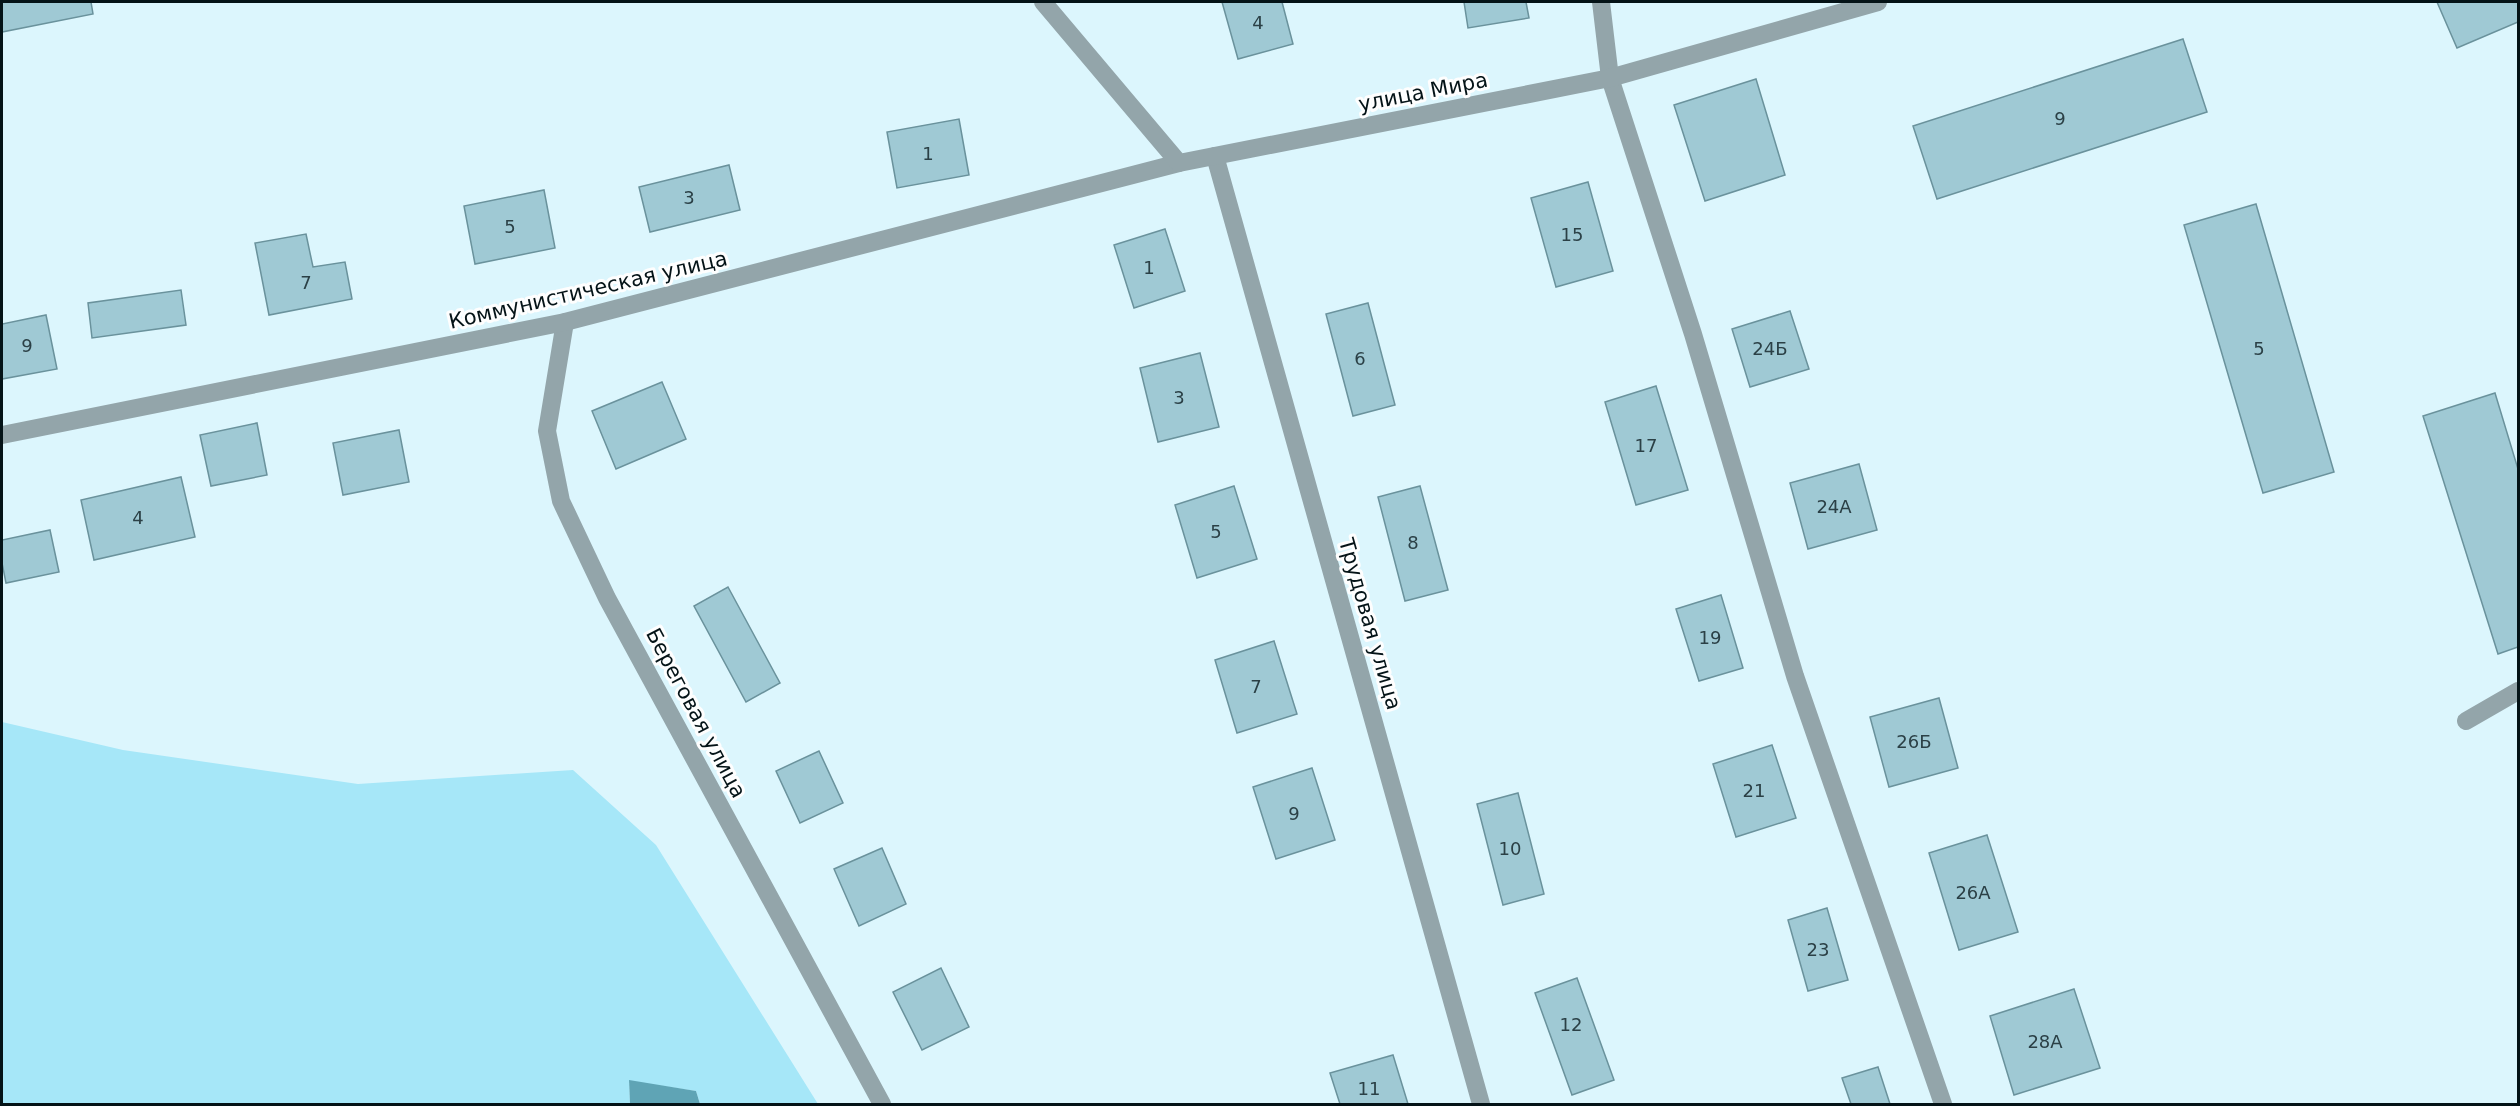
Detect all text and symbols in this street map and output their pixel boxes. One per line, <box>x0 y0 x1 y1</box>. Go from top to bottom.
house number: 4 <box>1252 12 1264 33</box>
street label: улица Мира <box>1356 68 1490 116</box>
house number: 9 <box>2054 108 2066 129</box>
house number: 1 <box>922 143 934 164</box>
house number: 3 <box>683 187 695 208</box>
house number: 5 <box>504 216 516 237</box>
house number: 15 <box>1561 224 1583 245</box>
street label: Коммунистическая улица <box>446 246 730 334</box>
house number: 1 <box>1143 257 1155 278</box>
house number: 7 <box>300 272 312 293</box>
house number: 9 <box>21 335 33 356</box>
house number: 24Б <box>1752 338 1788 359</box>
house number: 5 <box>2253 338 2265 359</box>
house number: 6 <box>1354 348 1366 369</box>
house number: 3 <box>1173 387 1185 408</box>
house number: 17 <box>1635 435 1657 456</box>
house number: 24А <box>1816 496 1852 517</box>
house number: 4 <box>132 507 144 528</box>
house number: 5 <box>1210 521 1222 542</box>
house number: 8 <box>1407 532 1419 553</box>
street label: Трудовая улица <box>1334 535 1406 712</box>
street label: Береговая улица <box>641 624 751 802</box>
house number: 19 <box>1699 627 1721 648</box>
house number: 7 <box>1250 676 1262 697</box>
house number: 26Б <box>1896 731 1932 752</box>
house number: 21 <box>1743 780 1765 801</box>
house number: 9 <box>1288 803 1300 824</box>
house number: 10 <box>1499 838 1521 859</box>
house number: 26А <box>1955 882 1991 903</box>
house number: 23 <box>1807 939 1829 960</box>
house number: 12 <box>1560 1014 1582 1035</box>
house number: 28А <box>2027 1031 2063 1052</box>
house number: 11 <box>1358 1078 1380 1099</box>

